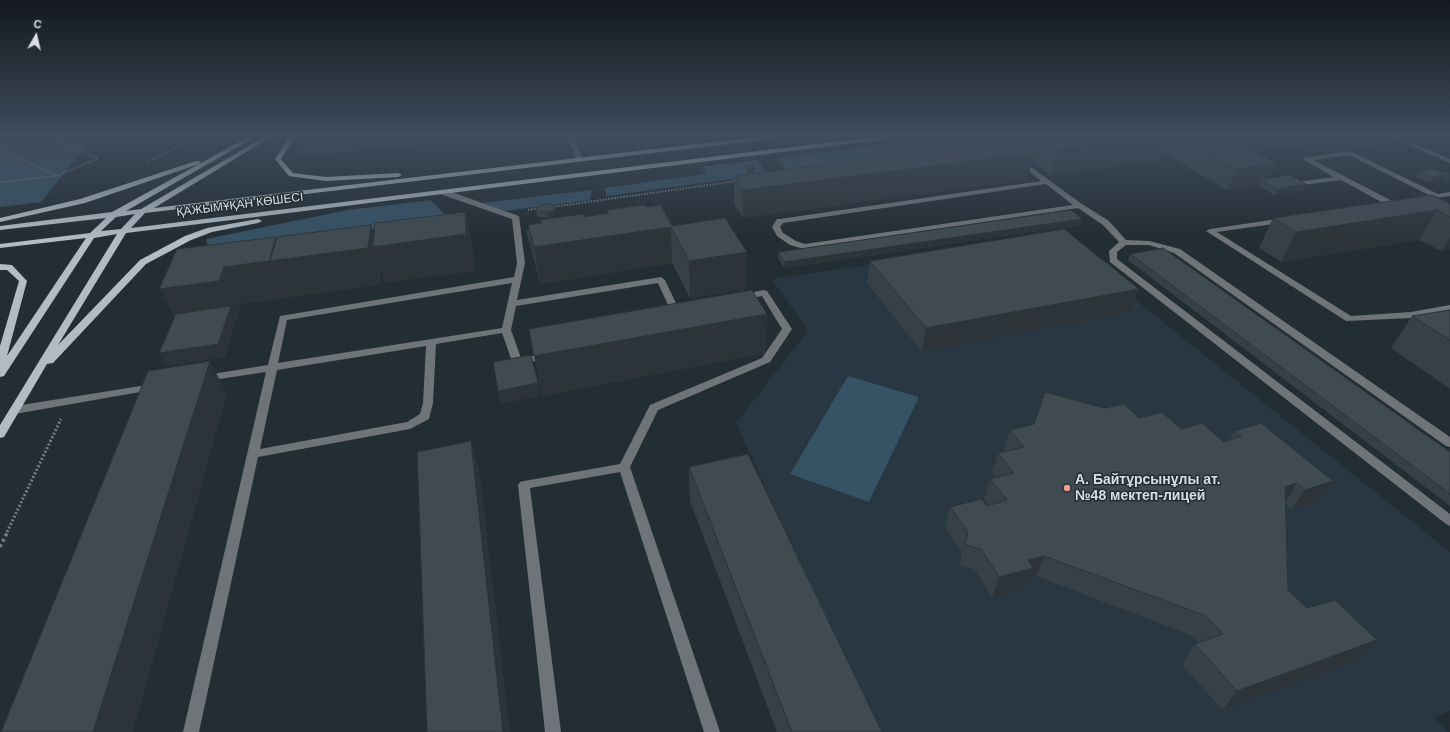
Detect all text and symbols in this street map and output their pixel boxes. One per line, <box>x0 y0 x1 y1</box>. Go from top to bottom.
north arrow <box>16 16 56 56</box>
text: С <box>33 18 42 31</box>
street label: ҚАЖЫМҰҚАН КӨШЕСІ <box>176 190 304 220</box>
place label: А. Байтұрсынұлы ат. №48 мектеп-лицей <box>1075 472 1221 504</box>
marker: А. Байтұрсынұлы ат. №48 мектеп-лицей <box>1062 483 1072 493</box>

